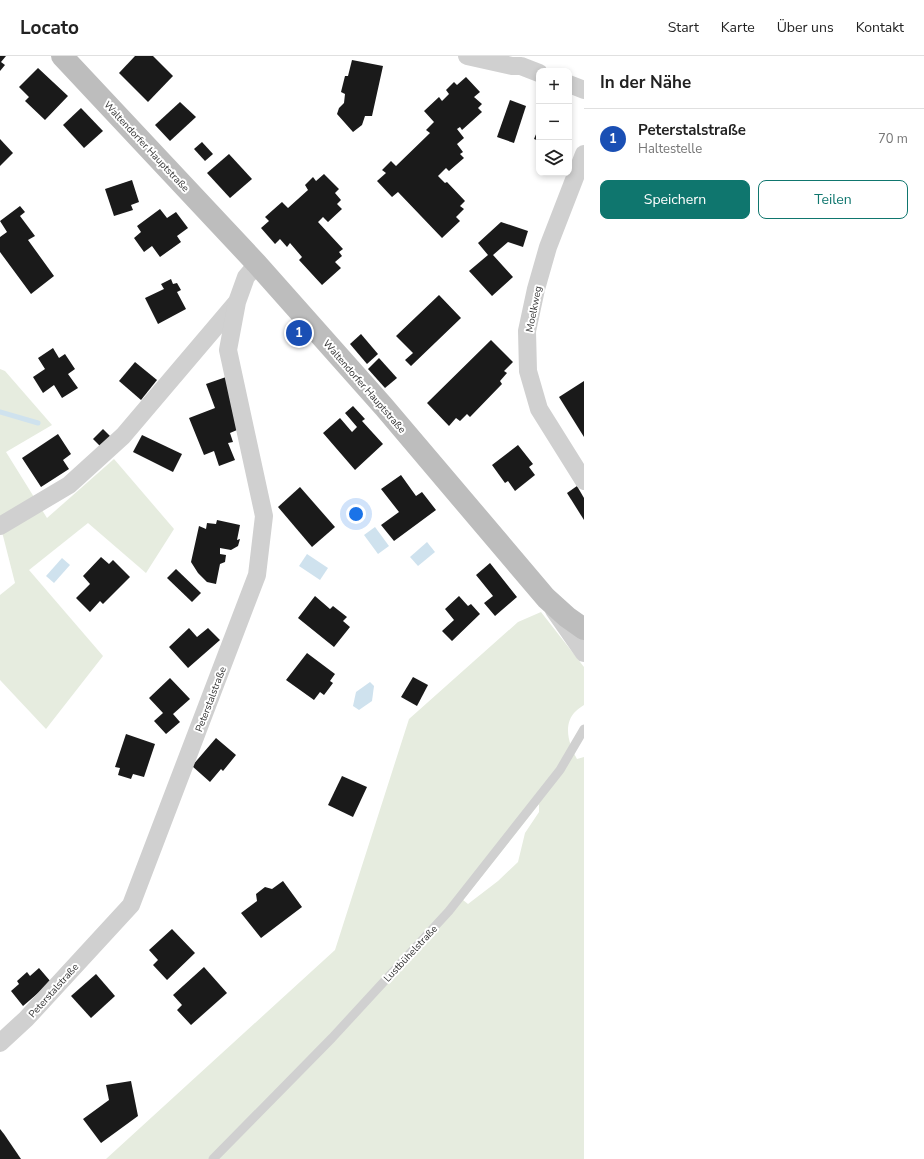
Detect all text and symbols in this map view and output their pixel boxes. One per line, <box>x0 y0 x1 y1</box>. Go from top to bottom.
text: Locato <box>20 15 79 41</box>
text: Start <box>668 18 699 37</box>
text: Karte <box>721 18 755 37</box>
text: Über uns <box>777 18 834 37</box>
text: Kontakt <box>856 18 904 37</box>
map controls <box>536 68 572 176</box>
button: + <box>536 68 572 104</box>
text: In der Nähe <box>600 71 691 94</box>
street label: Waltendorfer Hauptstraße <box>100 98 192 195</box>
button: − <box>536 104 572 140</box>
text: Peterstalstraße <box>638 120 746 140</box>
text: 1 <box>609 130 617 148</box>
text: 70 m <box>878 130 908 148</box>
button: layers <box>536 140 572 176</box>
text: Haltestelle <box>638 140 702 158</box>
button: Speichern <box>600 180 750 219</box>
button: Teilen <box>758 180 908 219</box>
street label: Moelkweg <box>523 285 545 333</box>
pin: 1 <box>286 318 312 348</box>
street label: Waltendorfer Hauptstraße <box>320 337 409 436</box>
your location <box>346 504 366 524</box>
street label: Peterstalstraße <box>192 665 230 734</box>
street label: Lustbühelstraße <box>381 922 441 985</box>
street label: Peterstalstraße <box>26 960 82 1021</box>

